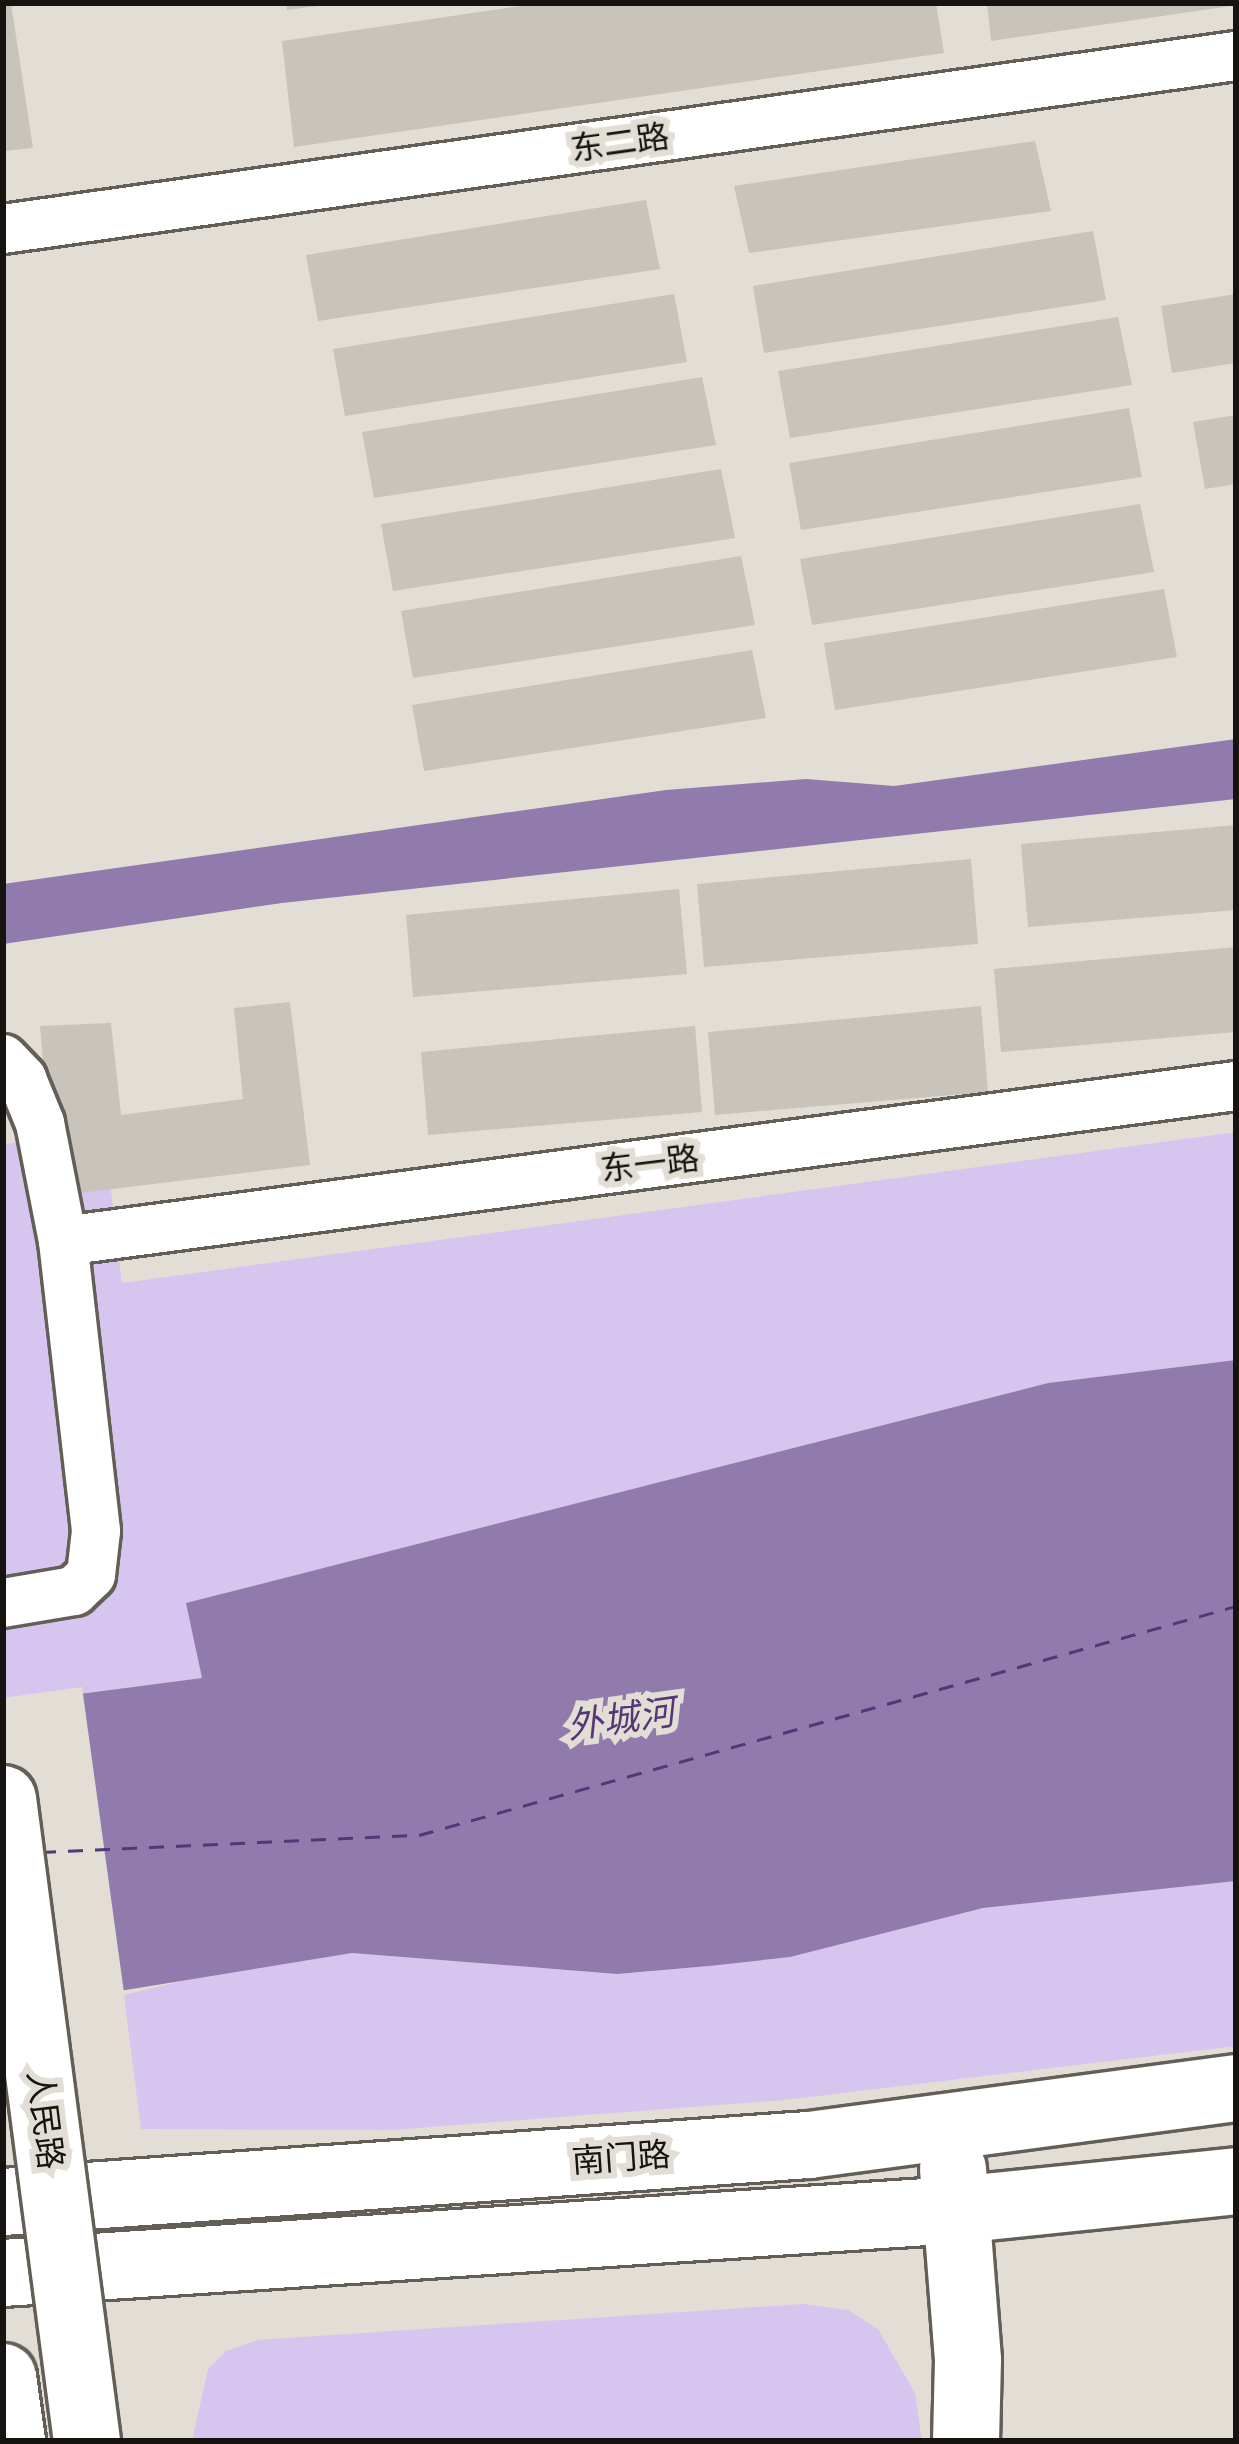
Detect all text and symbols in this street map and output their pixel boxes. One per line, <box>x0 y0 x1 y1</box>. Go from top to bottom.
street label: 东二路 <box>568 117 672 169</box>
street label: 东一路 <box>598 1138 702 1190</box>
water label: 外城河 <box>565 1691 677 1749</box>
street label: 人民路 <box>19 2068 71 2172</box>
street label: 南门路 <box>570 2135 672 2181</box>

